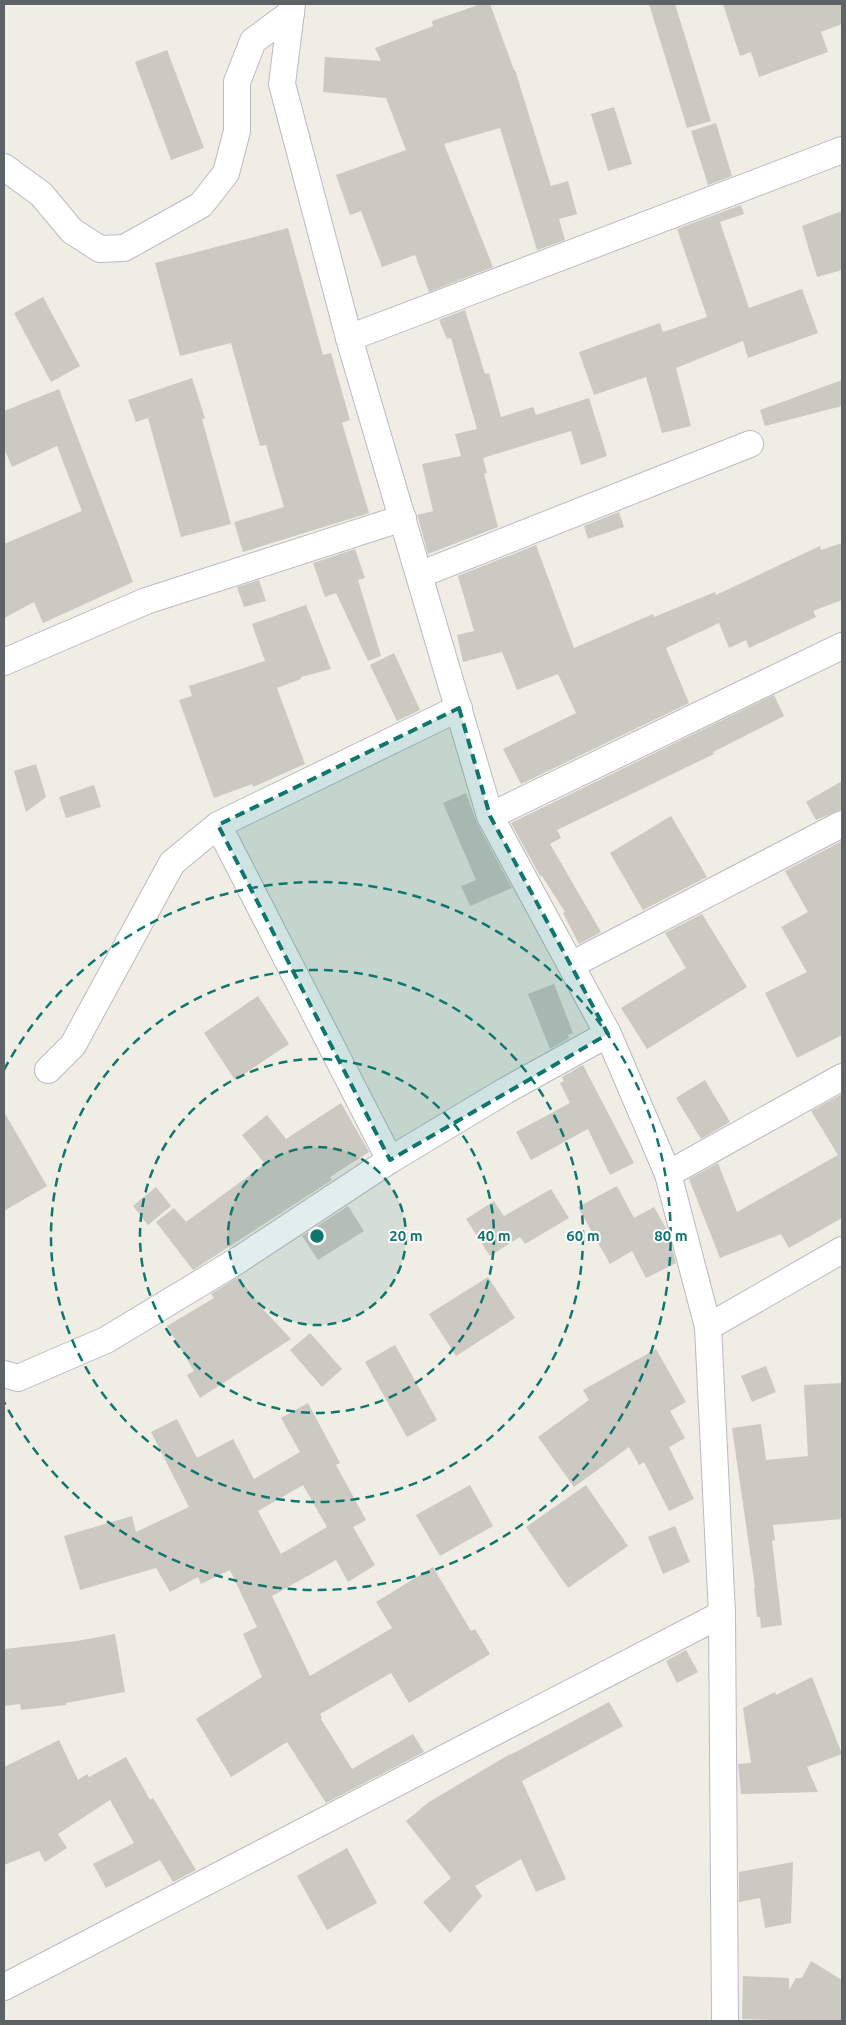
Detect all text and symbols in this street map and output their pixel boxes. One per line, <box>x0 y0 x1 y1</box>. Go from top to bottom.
centre of rings <box>308 1227 326 1245</box>
text: 20 m <box>389 1227 423 1244</box>
text: 40 m <box>477 1227 511 1244</box>
text: 60 m <box>566 1227 600 1244</box>
text: 80 m <box>654 1227 688 1244</box>

